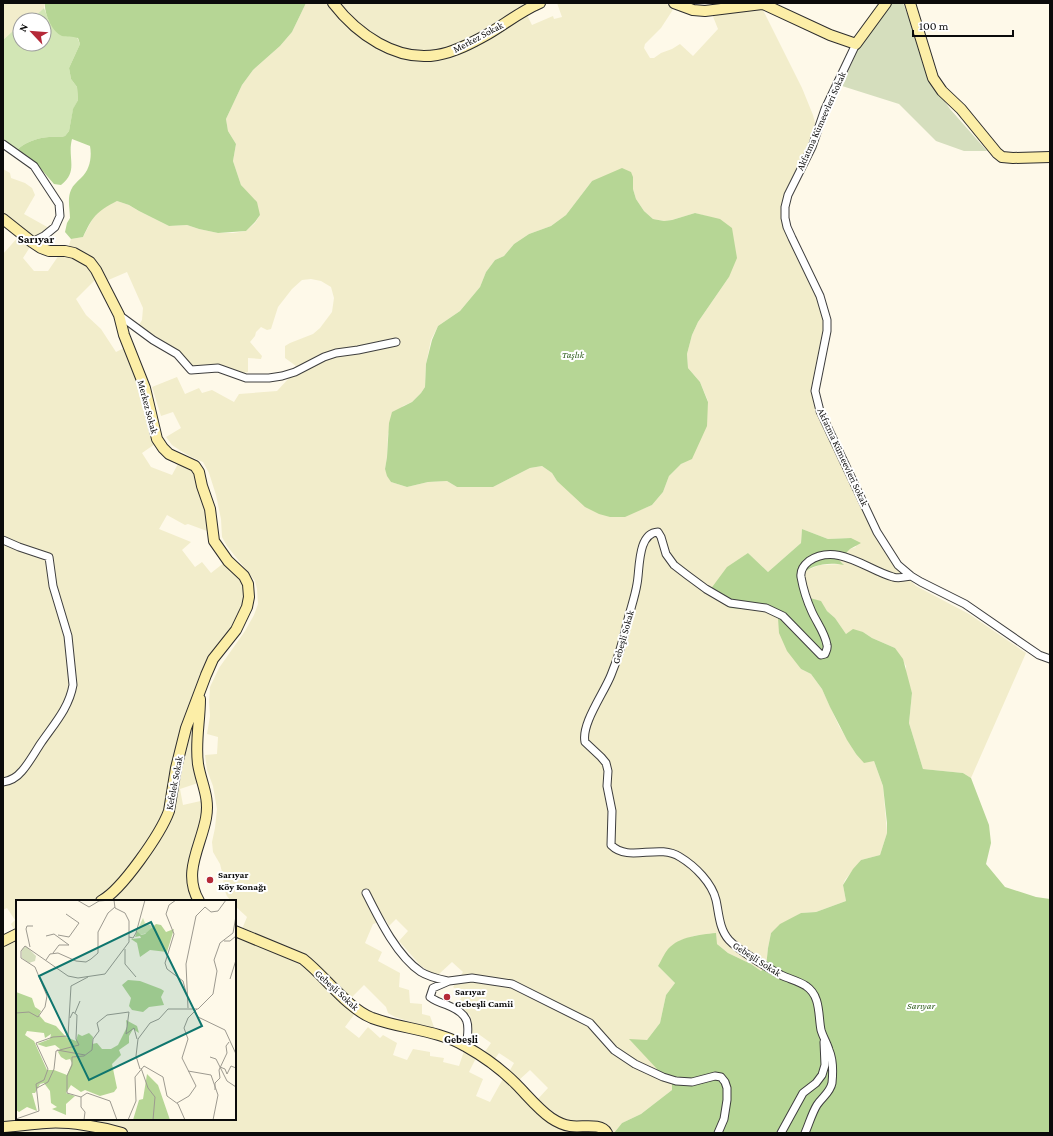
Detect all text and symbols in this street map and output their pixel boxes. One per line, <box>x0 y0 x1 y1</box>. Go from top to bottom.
north arrow <box>12 12 52 52</box>
scale bar <box>913 12 1013 38</box>
street label: Merkez Sokak <box>451 19 505 55</box>
text: 100 m <box>919 19 949 33</box>
text: N <box>16 21 30 34</box>
street label: Akfatma Kümeevleri Sokak <box>794 70 848 172</box>
district label: Sarıyar <box>18 232 54 246</box>
park label: Taşlık <box>562 349 585 360</box>
street label: Merkez Sokak <box>136 379 161 435</box>
street label: Akfatma Kümeevleri Sokak <box>815 406 871 508</box>
street label: Gebeşli Sokak <box>610 609 636 665</box>
street label: Kefelek Sokak <box>163 755 185 811</box>
place label: Sarıyar Köy Konağı <box>218 869 266 892</box>
marker: Sarıyar Köy Konağı <box>205 875 215 885</box>
inset map <box>16 900 236 1120</box>
street label: Gebeşli Sokak <box>731 939 783 979</box>
street label: Gebeşli Sokak <box>313 968 361 1013</box>
place label: Sarıyar Gebeşli Camii <box>455 986 513 1009</box>
marker: Sarıyar Gebeşli Camii <box>442 992 452 1002</box>
park label: Sarıyar <box>907 1000 935 1011</box>
district label: Gebeşli <box>444 1033 479 1045</box>

